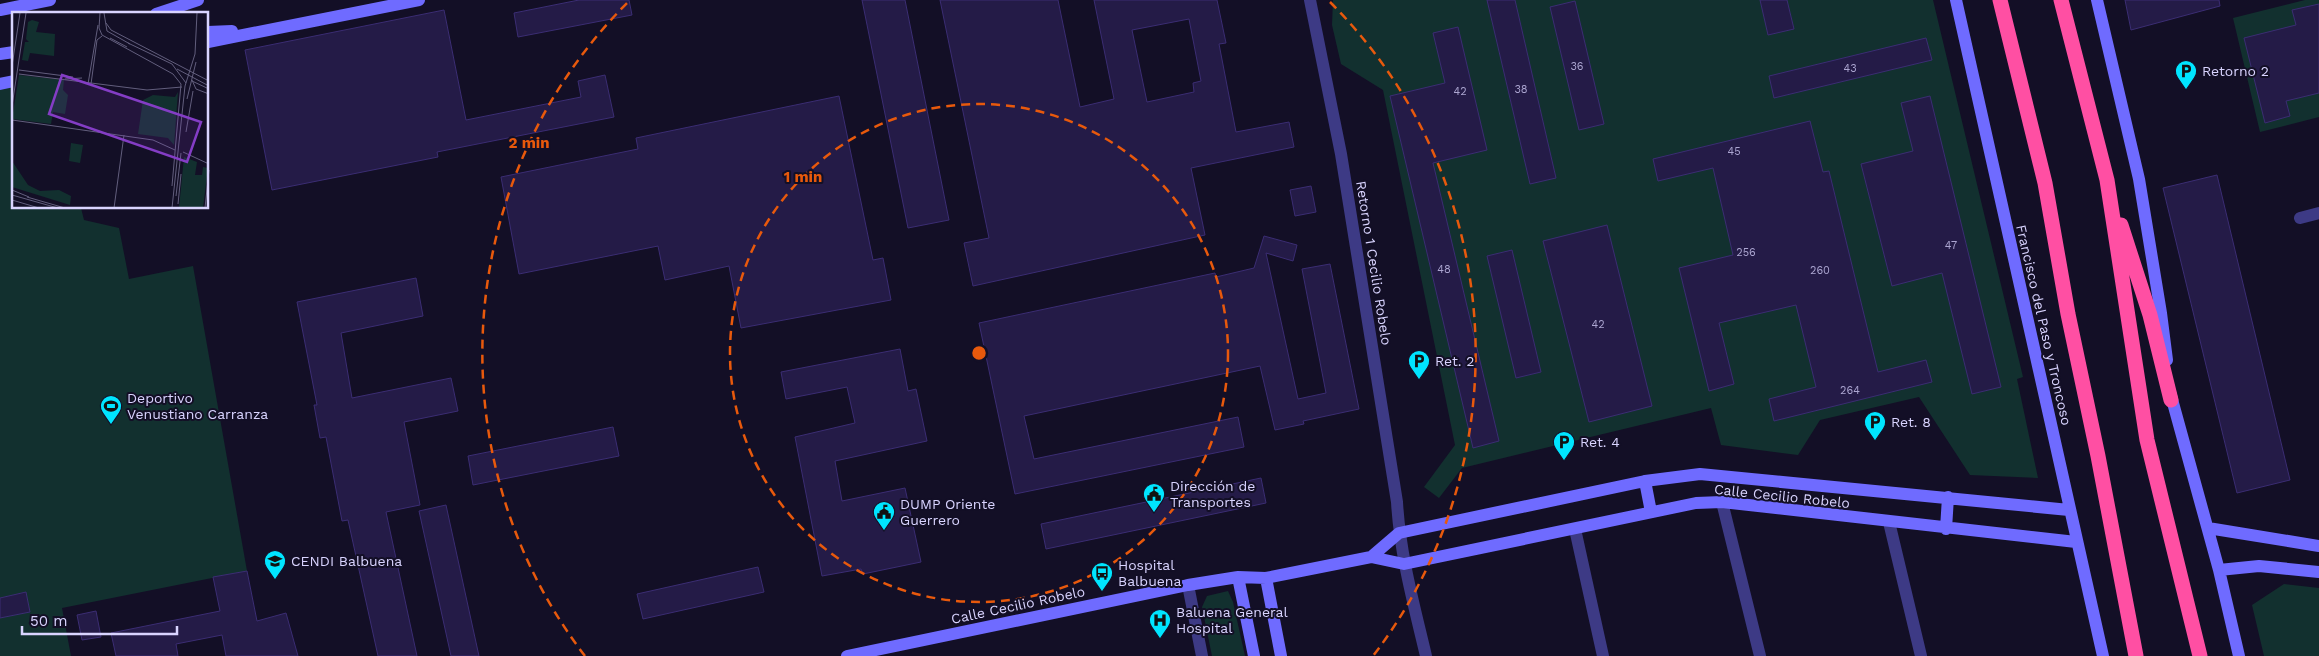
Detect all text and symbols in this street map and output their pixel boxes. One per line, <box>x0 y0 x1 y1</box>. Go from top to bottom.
inset map <box>12 12 209 209</box>
parking icon: Retorno 2 <box>2174 59 2198 90</box>
house number: 36 <box>1570 60 1584 73</box>
house number: 43 <box>1843 62 1857 75</box>
place label: Retorno 2 <box>2202 63 2269 79</box>
house number: 38 <box>1514 83 1528 96</box>
house number: 42 <box>1453 85 1467 98</box>
text: 2 min <box>508 134 550 152</box>
house number: 45 <box>1727 145 1741 158</box>
text: 1 min <box>784 168 822 186</box>
street label: Retorno 1 Cecilio Robelo <box>1353 180 1395 346</box>
street label: Francisco del Paso y Troncoso <box>2013 223 2075 427</box>
house number: 47 <box>1945 239 1957 252</box>
house number: 256 <box>1736 246 1756 259</box>
house number: 48 <box>1437 263 1451 276</box>
house number: 260 <box>1810 264 1830 277</box>
house number: 42 <box>1591 318 1605 331</box>
centre of rings <box>970 344 988 362</box>
parking icon: Ret. 2 <box>1407 349 1431 380</box>
place label: Ret. 2 <box>1435 353 1474 369</box>
house number: 264 <box>1840 384 1860 397</box>
place label: Deportivo Venustiano Carranza <box>127 390 268 422</box>
sports icon: Deportivo Venustiano Carranza <box>99 394 123 425</box>
parking icon: Ret. 8 <box>1863 410 1887 441</box>
place label: Ret. 8 <box>1891 414 1931 430</box>
parking icon: Ret. 4 <box>1552 430 1576 461</box>
place label: Ret. 4 <box>1580 434 1620 450</box>
place label: Dirección de Transportes <box>1170 478 1255 510</box>
street label: Calle Cecilio Robelo <box>1713 481 1851 511</box>
public building icon: Dirección de Transportes <box>1142 482 1166 513</box>
place label: DUMP Oriente Guerrero <box>900 496 995 528</box>
public building icon: DUMP Oriente Guerrero <box>872 500 896 531</box>
school or university icon: CENDI Balbuena <box>263 549 287 580</box>
place label: CENDI Balbuena <box>291 553 402 569</box>
place label: Hospital Balbuena <box>1118 557 1182 589</box>
bus stop icon: Hospital Balbuena <box>1090 561 1114 592</box>
street label: Calle Cecilio Robelo <box>950 583 1086 627</box>
scale bar <box>22 604 178 636</box>
place label: Baluena General Hospital <box>1176 604 1289 636</box>
hospital icon: Baluena General Hospital <box>1148 608 1172 639</box>
text: 50 m <box>30 612 67 630</box>

